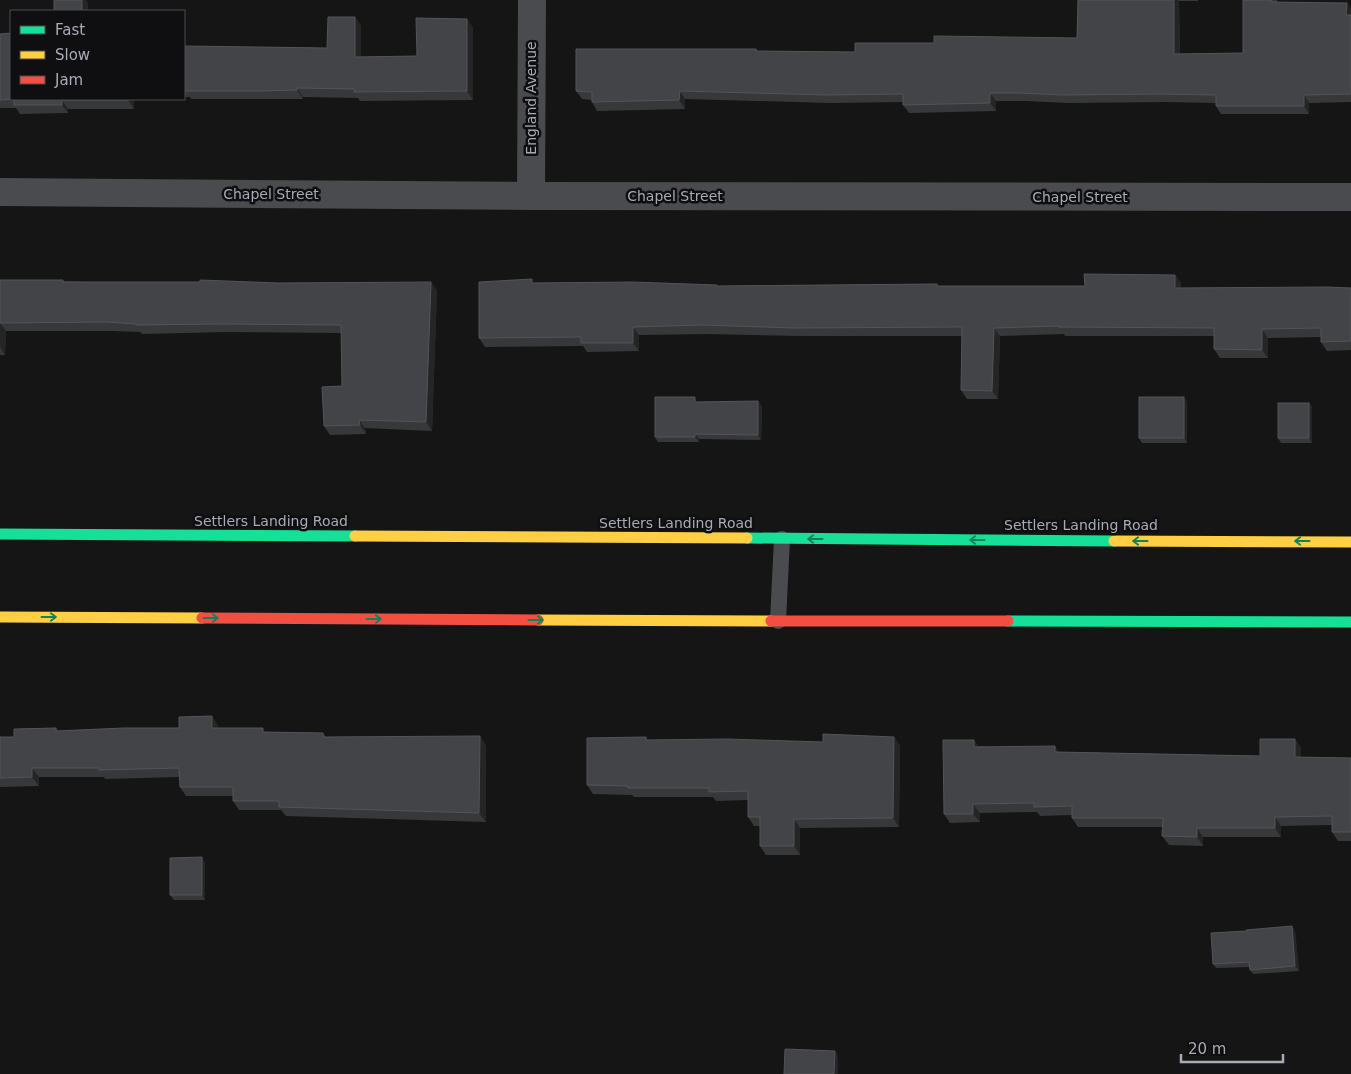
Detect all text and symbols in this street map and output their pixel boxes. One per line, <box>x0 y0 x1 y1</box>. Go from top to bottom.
legend <box>10 10 185 100</box>
text: Fast <box>55 21 85 39</box>
street label: England Avenue <box>523 41 539 155</box>
text: Slow <box>55 46 90 64</box>
text: Jam <box>54 71 83 89</box>
street label: Chapel Street <box>223 186 319 202</box>
street label: Chapel Street <box>627 188 723 204</box>
street label: Chapel Street <box>1032 189 1128 205</box>
street label: Settlers Landing Road <box>194 513 348 529</box>
street label: Settlers Landing Road <box>599 515 753 531</box>
street label: Settlers Landing Road <box>1004 517 1158 533</box>
one-way arrow <box>807 534 824 544</box>
one-way arrow <box>970 535 986 545</box>
one-way arrow <box>1132 536 1148 546</box>
one-way arrow <box>1295 536 1311 546</box>
one-way arrow <box>40 612 56 622</box>
one-way arrow <box>202 613 219 623</box>
one-way arrow <box>365 614 381 624</box>
one-way arrow <box>528 615 544 625</box>
scale bar <box>1181 1032 1284 1064</box>
text: 20 m <box>1188 1040 1226 1058</box>

